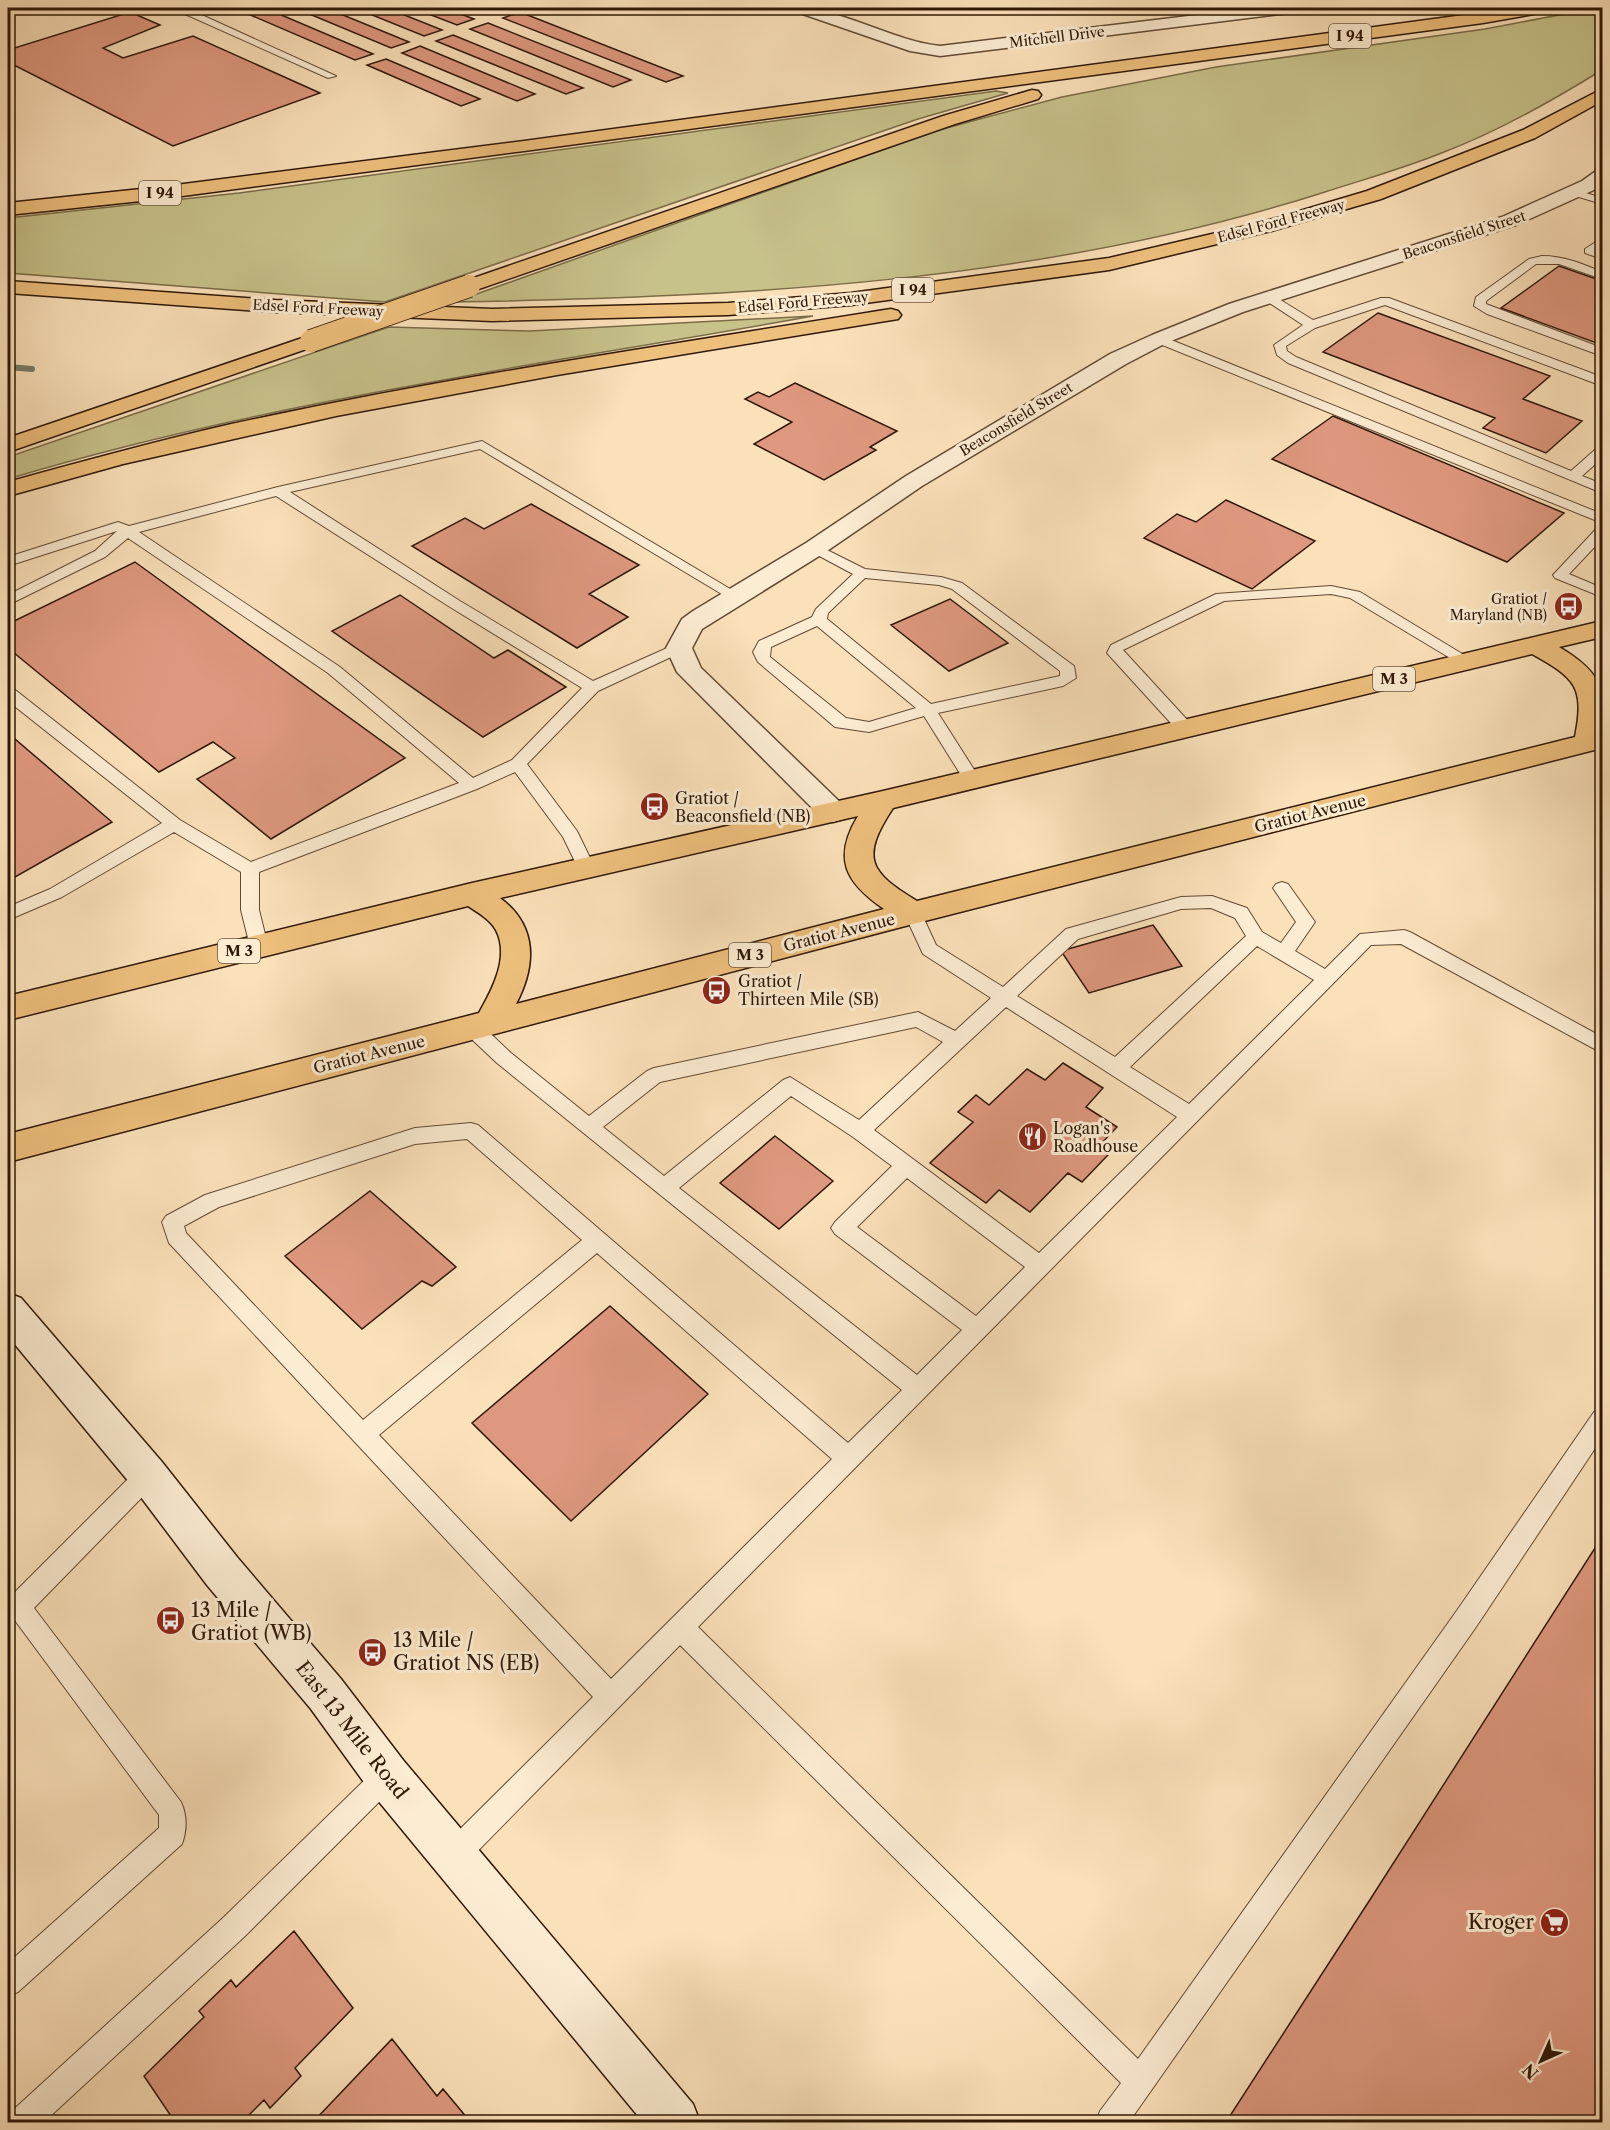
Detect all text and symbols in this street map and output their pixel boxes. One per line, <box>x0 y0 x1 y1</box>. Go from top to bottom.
street label: Mitchell Drive <box>1008 22 1106 52</box>
road number: I 94 <box>1329 24 1371 48</box>
road number: I 94 <box>139 181 181 205</box>
street label: Edsel Ford Freeway <box>1215 195 1347 247</box>
street label: Beaconsfield Street <box>1400 207 1528 263</box>
road number: I 94 <box>892 278 934 302</box>
street label: Edsel Ford Freeway <box>737 287 869 317</box>
street label: Edsel Ford Freeway <box>252 296 384 320</box>
street label: Beaconsfield Street <box>956 378 1076 460</box>
place label: Gratiot / Maryland (NB) <box>1450 590 1547 624</box>
bus stop icon: Gratiot / Maryland (NB) <box>1552 591 1584 623</box>
road number: M 3 <box>1373 667 1415 691</box>
place label: Gratiot / Beaconsfield (NB) <box>675 788 811 826</box>
street label: Gratiot Avenue <box>1252 789 1368 837</box>
bus stop icon: Gratiot / Beaconsfield (NB) <box>638 791 670 823</box>
street label: Gratiot Avenue <box>781 908 897 956</box>
road number: M 3 <box>218 939 260 963</box>
road number: M 3 <box>729 943 771 967</box>
place label: Gratiot / Thirteen Mile (SB) <box>738 971 879 1009</box>
bus stop icon: Gratiot / Thirteen Mile (SB) <box>701 974 733 1006</box>
street label: Gratiot Avenue <box>311 1030 427 1078</box>
place label: Logan's Roadhouse <box>1053 1118 1138 1156</box>
restaurant icon: Logan's Roadhouse <box>1016 1121 1048 1153</box>
place label: 13 Mile / Gratiot (WB) <box>191 1598 312 1645</box>
bus stop icon: 13 Mile / Gratiot (WB) <box>154 1605 186 1637</box>
place label: 13 Mile / Gratiot NS (EB) <box>393 1628 539 1675</box>
bus stop icon: 13 Mile / Gratiot NS (EB) <box>356 1636 388 1668</box>
street label: East 13 Mile Road <box>291 1656 413 1804</box>
supermarket icon: Kroger <box>1539 1906 1571 1938</box>
place label: Kroger <box>1468 1910 1535 1934</box>
north arrow <box>1511 2031 1571 2091</box>
text: N <box>1518 2060 1542 2084</box>

